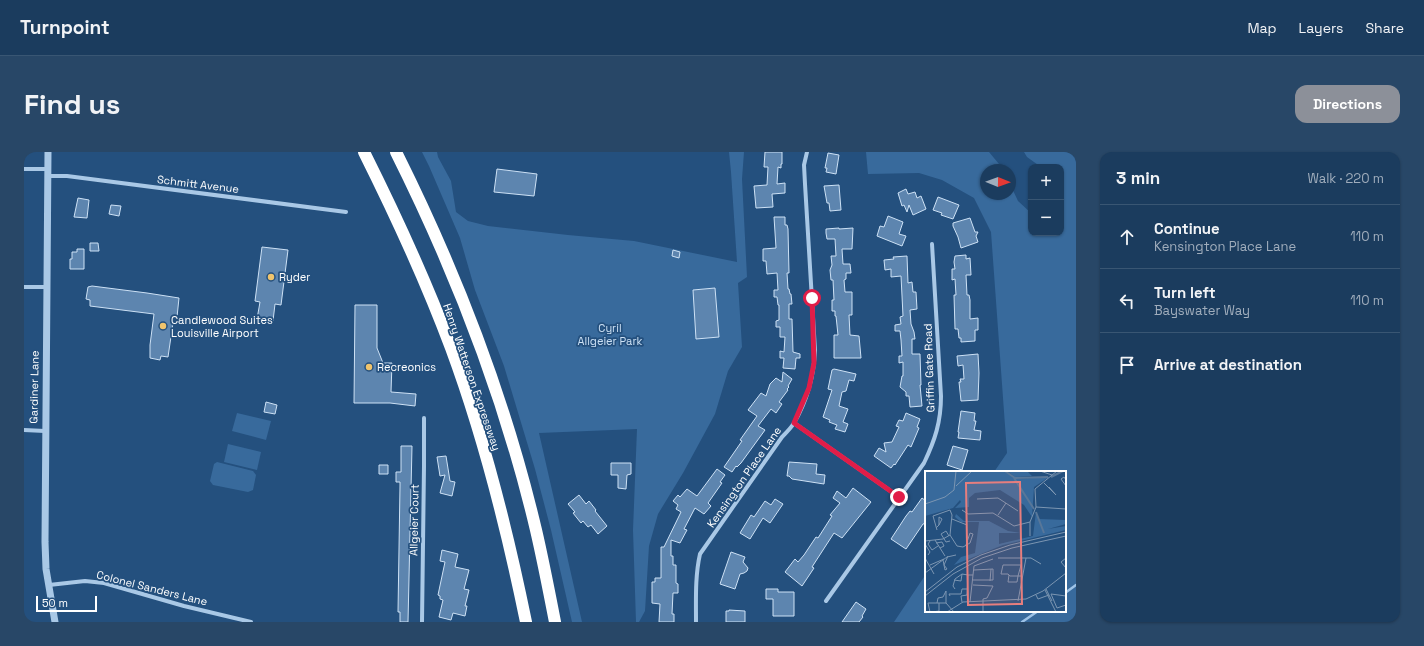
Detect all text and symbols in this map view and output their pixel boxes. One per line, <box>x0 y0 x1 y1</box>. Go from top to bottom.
text: Turnpoint <box>20 15 110 40</box>
text: Map <box>1247 19 1277 37</box>
text: Layers <box>1299 19 1343 37</box>
text: Share <box>1365 19 1404 37</box>
button: Directions <box>1295 85 1400 123</box>
text: Find us <box>24 86 121 122</box>
north arrow <box>980 164 1016 200</box>
map controls <box>1028 164 1064 236</box>
button: + <box>1028 164 1064 200</box>
text: 3 min <box>1116 167 1160 189</box>
text: Walk · 220 m <box>1307 170 1384 187</box>
street label: Schmitt Avenue <box>156 172 240 196</box>
button: − <box>1028 200 1064 236</box>
text: Continue <box>1154 219 1220 238</box>
icon: ahead <box>1116 226 1138 248</box>
text: 110 m <box>1350 228 1384 245</box>
text: Kensington Place Lane <box>1154 238 1296 255</box>
place label: Ryder <box>279 270 310 284</box>
marker: Ryder <box>266 272 276 282</box>
text: Turn left <box>1154 283 1216 302</box>
route start <box>803 289 821 307</box>
icon: left <box>1116 290 1138 312</box>
text: 110 m <box>1350 292 1384 309</box>
street label: Henry Watterson Expressway <box>440 302 504 452</box>
text: Bayswater Way <box>1154 302 1250 319</box>
place label: Candlewood Suites Louisville Airport <box>171 313 273 340</box>
marker: Candlewood Suites Louisville Airport <box>158 321 168 331</box>
park label: Cyril Allgeier Park <box>578 321 643 348</box>
street label: Griffin Gate Road <box>920 323 938 413</box>
street label: Gardiner Lane <box>26 350 42 424</box>
icon: arrive <box>1116 354 1138 376</box>
text: Arrive at destination <box>1154 355 1302 374</box>
place label: Recreonics <box>377 360 436 374</box>
marker: Recreonics <box>364 362 374 372</box>
street label: Kensington Place Lane <box>704 424 784 530</box>
inset map <box>925 471 1066 612</box>
street label: Allgeier Court <box>406 484 422 556</box>
route end <box>890 488 908 506</box>
street label: Colonel Sanders Lane <box>95 567 209 609</box>
scale bar <box>36 594 97 613</box>
text: 50 m <box>42 596 68 610</box>

